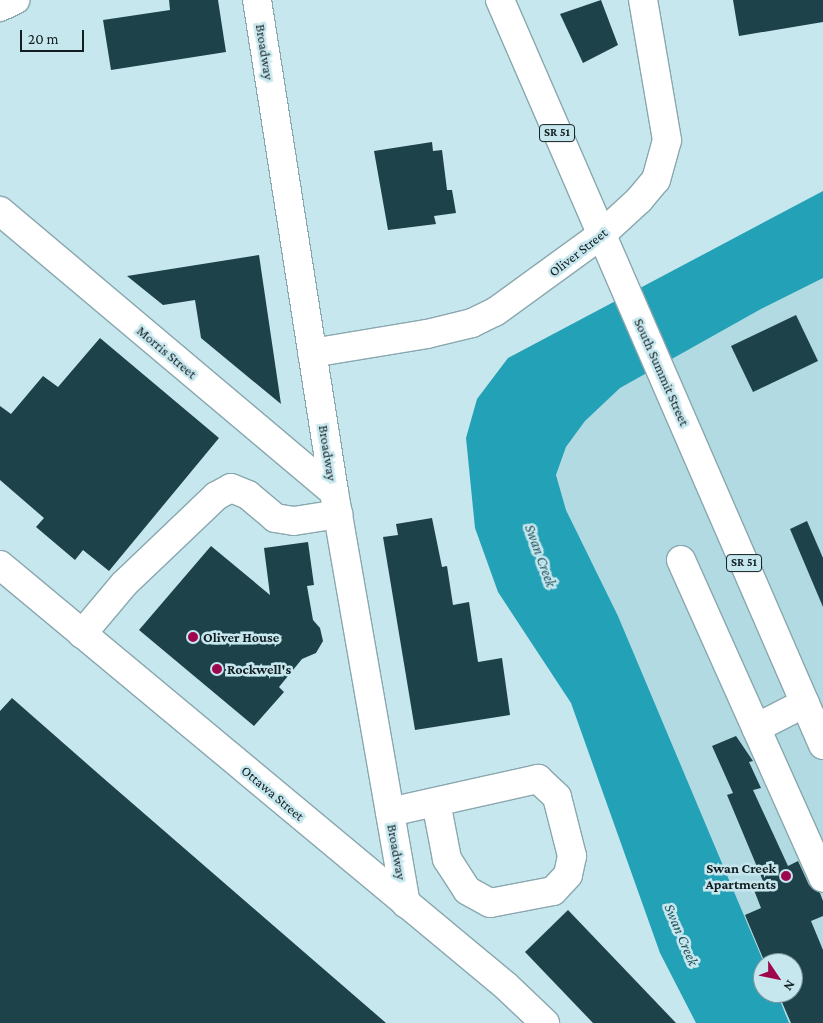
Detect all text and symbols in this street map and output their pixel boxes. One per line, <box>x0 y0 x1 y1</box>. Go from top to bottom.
scale bar <box>22 20 86 52</box>
street label: Broadway <box>252 23 278 81</box>
text: 20 m <box>28 31 59 47</box>
road number: SR 51 <box>538 124 576 142</box>
street label: Oliver Street <box>545 224 611 280</box>
street label: South Summit Street <box>631 316 693 428</box>
street label: Morris Street <box>134 322 200 382</box>
street label: Broadway <box>315 424 341 482</box>
water label: Swan Creek <box>520 522 560 590</box>
road number: SR 51 <box>725 554 763 572</box>
place label: Oliver House <box>203 629 279 645</box>
marker: Oliver House <box>187 631 199 643</box>
place label: Rockwell's <box>227 661 291 677</box>
marker: Rockwell's <box>211 663 223 675</box>
street label: Ottawa Street <box>238 762 308 824</box>
street label: Broadway <box>384 823 410 881</box>
place label: Swan Creek Apartments <box>705 860 776 892</box>
marker: Swan Creek Apartments <box>780 870 792 882</box>
water label: Swan Creek <box>660 901 702 969</box>
north arrow <box>753 953 803 1003</box>
text: N <box>780 977 799 994</box>

